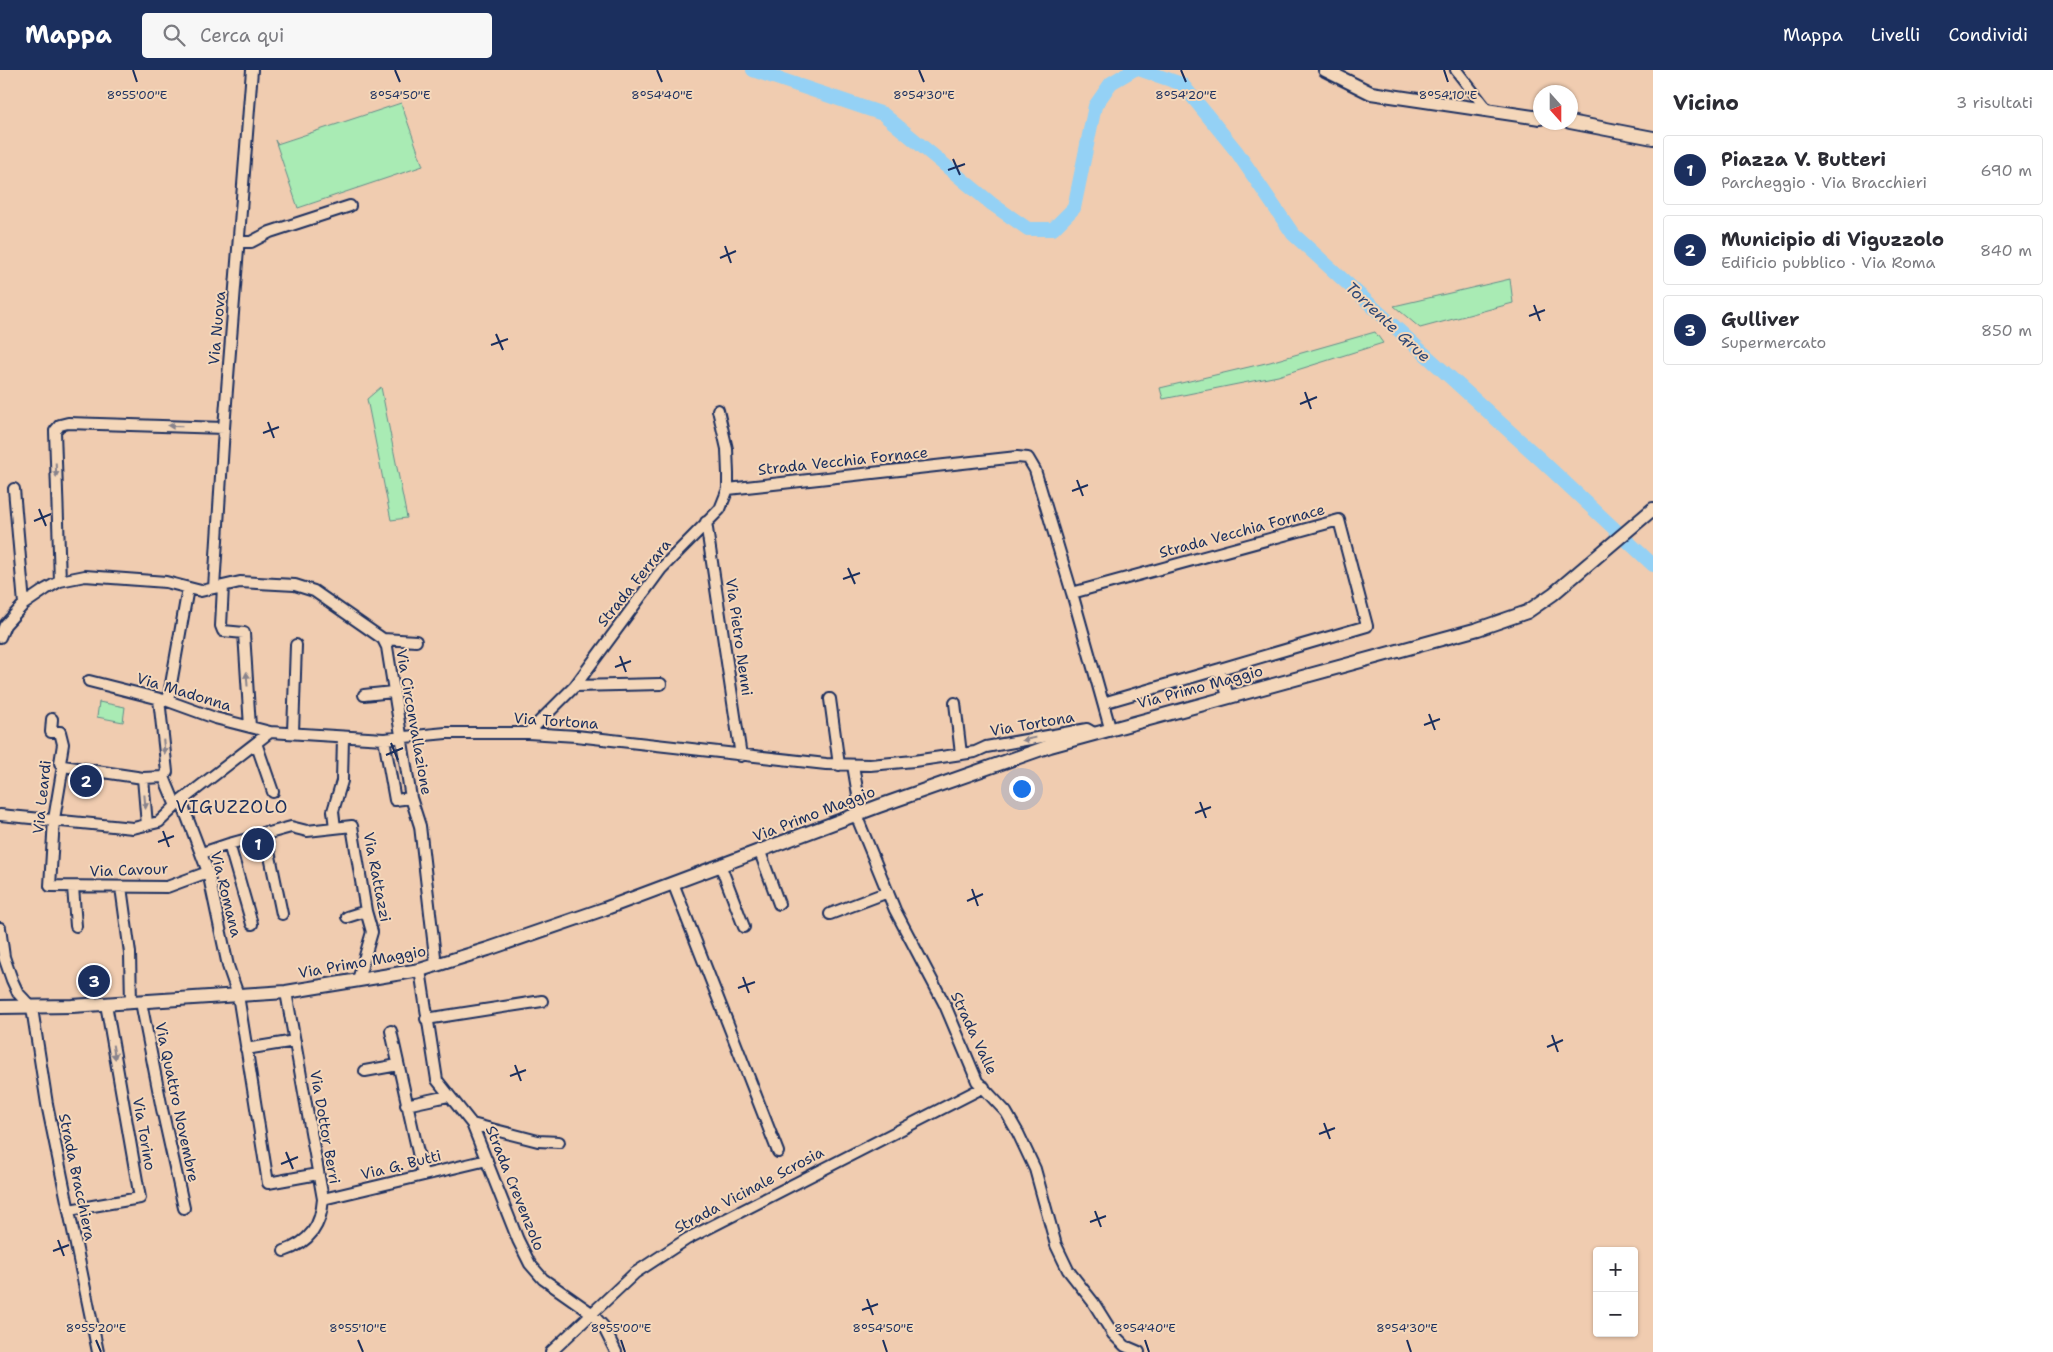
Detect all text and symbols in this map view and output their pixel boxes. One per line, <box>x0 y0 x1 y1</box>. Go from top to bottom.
search box <box>142 13 492 58</box>
text: Mappa <box>25 19 112 51</box>
icon: search <box>160 21 188 49</box>
text: Cerca qui <box>200 23 284 48</box>
text: Mappa <box>1783 23 1843 47</box>
text: Livelli <box>1871 23 1920 47</box>
text: Condividi <box>1948 23 2028 47</box>
north arrow <box>1533 85 1578 130</box>
text: 8°55'00"E <box>107 87 167 103</box>
text: 8°54'50"E <box>370 87 430 103</box>
text: 8°54'40"E <box>631 87 693 103</box>
text: 8°54'30"E <box>893 87 955 103</box>
text: 8°54'20"E <box>1155 87 1217 103</box>
text: 8°54'10"E <box>1419 87 1477 103</box>
text: Vicino <box>1673 89 1739 117</box>
text: 3 risultati <box>1956 92 2033 113</box>
text: Piazza V. Butteri <box>1721 147 1886 172</box>
text: 1 <box>1686 160 1694 181</box>
text: 690 m <box>1981 160 2032 181</box>
text: Parcheggio · Via Bracchieri <box>1721 172 1927 193</box>
text: Municipio di Viguzzolo <box>1721 227 1944 252</box>
text: 2 <box>1684 240 1696 261</box>
text: 840 m <box>1980 240 2032 261</box>
text: Edificio pubblico · Via Roma <box>1721 252 1936 273</box>
water label: Torrente Grue <box>1341 277 1435 367</box>
street label: Via Nuova <box>204 289 230 366</box>
text: Gulliver <box>1721 307 1799 332</box>
text: 3 <box>1684 320 1696 341</box>
text: 850 m <box>1981 320 2032 341</box>
text: Supermercato <box>1721 332 1826 353</box>
one-way arrow <box>167 422 183 430</box>
street label: Strada Vecchia Fornace <box>757 442 929 480</box>
one-way arrow <box>53 462 61 478</box>
street label: Strada Vecchia Fornace <box>1157 499 1327 563</box>
street label: Strada Ferrara <box>593 535 676 631</box>
street label: Via Pietro Nenni <box>721 577 757 697</box>
street label: Via Circonvallazione <box>391 648 437 796</box>
street label: Via Primo Maggio <box>1135 661 1265 713</box>
street label: Via Madonna <box>134 668 235 716</box>
one-way arrow <box>242 670 250 686</box>
street label: Via Tortona <box>988 707 1076 741</box>
street label: Via Tortona <box>513 708 600 734</box>
one-way arrow <box>1022 735 1037 743</box>
one-way arrow <box>160 740 168 756</box>
street label: Via Leardi <box>28 759 56 835</box>
pin: 2 <box>70 762 102 800</box>
your location <box>1009 776 1035 802</box>
street label: Via Primo Maggio <box>750 781 878 847</box>
one-way arrow <box>141 794 149 810</box>
district label: VIGUZZOLO <box>176 795 289 819</box>
pin: 1 <box>242 825 274 863</box>
street label: Via Rattazzi <box>359 830 395 924</box>
street label: Via Romana <box>206 849 247 940</box>
street label: Via Cavour <box>89 859 169 881</box>
street label: Via Primo Maggio <box>297 941 427 983</box>
pin: 3 <box>78 962 110 1000</box>
street label: Strada Valle <box>946 988 1002 1078</box>
street label: Via Quattro Novembre <box>150 1020 204 1184</box>
one-way arrow <box>111 1044 119 1060</box>
street label: Via Dottor Berri <box>305 1069 345 1185</box>
street label: Via Torino <box>128 1096 160 1172</box>
street label: Strada Bracchiera <box>54 1112 100 1243</box>
street label: Strada Crevenzolo <box>481 1123 549 1253</box>
street label: Strada Vicinale Scrosia <box>671 1142 828 1238</box>
street label: Via G. Butti <box>359 1145 443 1185</box>
map controls <box>1593 1247 1638 1337</box>
button: + <box>1593 1247 1638 1292</box>
button: − <box>1593 1292 1638 1337</box>
text: 8°55'20"E <box>66 1320 126 1336</box>
text: 8°55'10"E <box>329 1320 387 1336</box>
text: 8°55'00"E <box>591 1320 651 1336</box>
text: 8°54'50"E <box>853 1320 913 1336</box>
text: 8°54'40"E <box>1114 1320 1176 1336</box>
text: 8°54'30"E <box>1376 1320 1438 1336</box>

